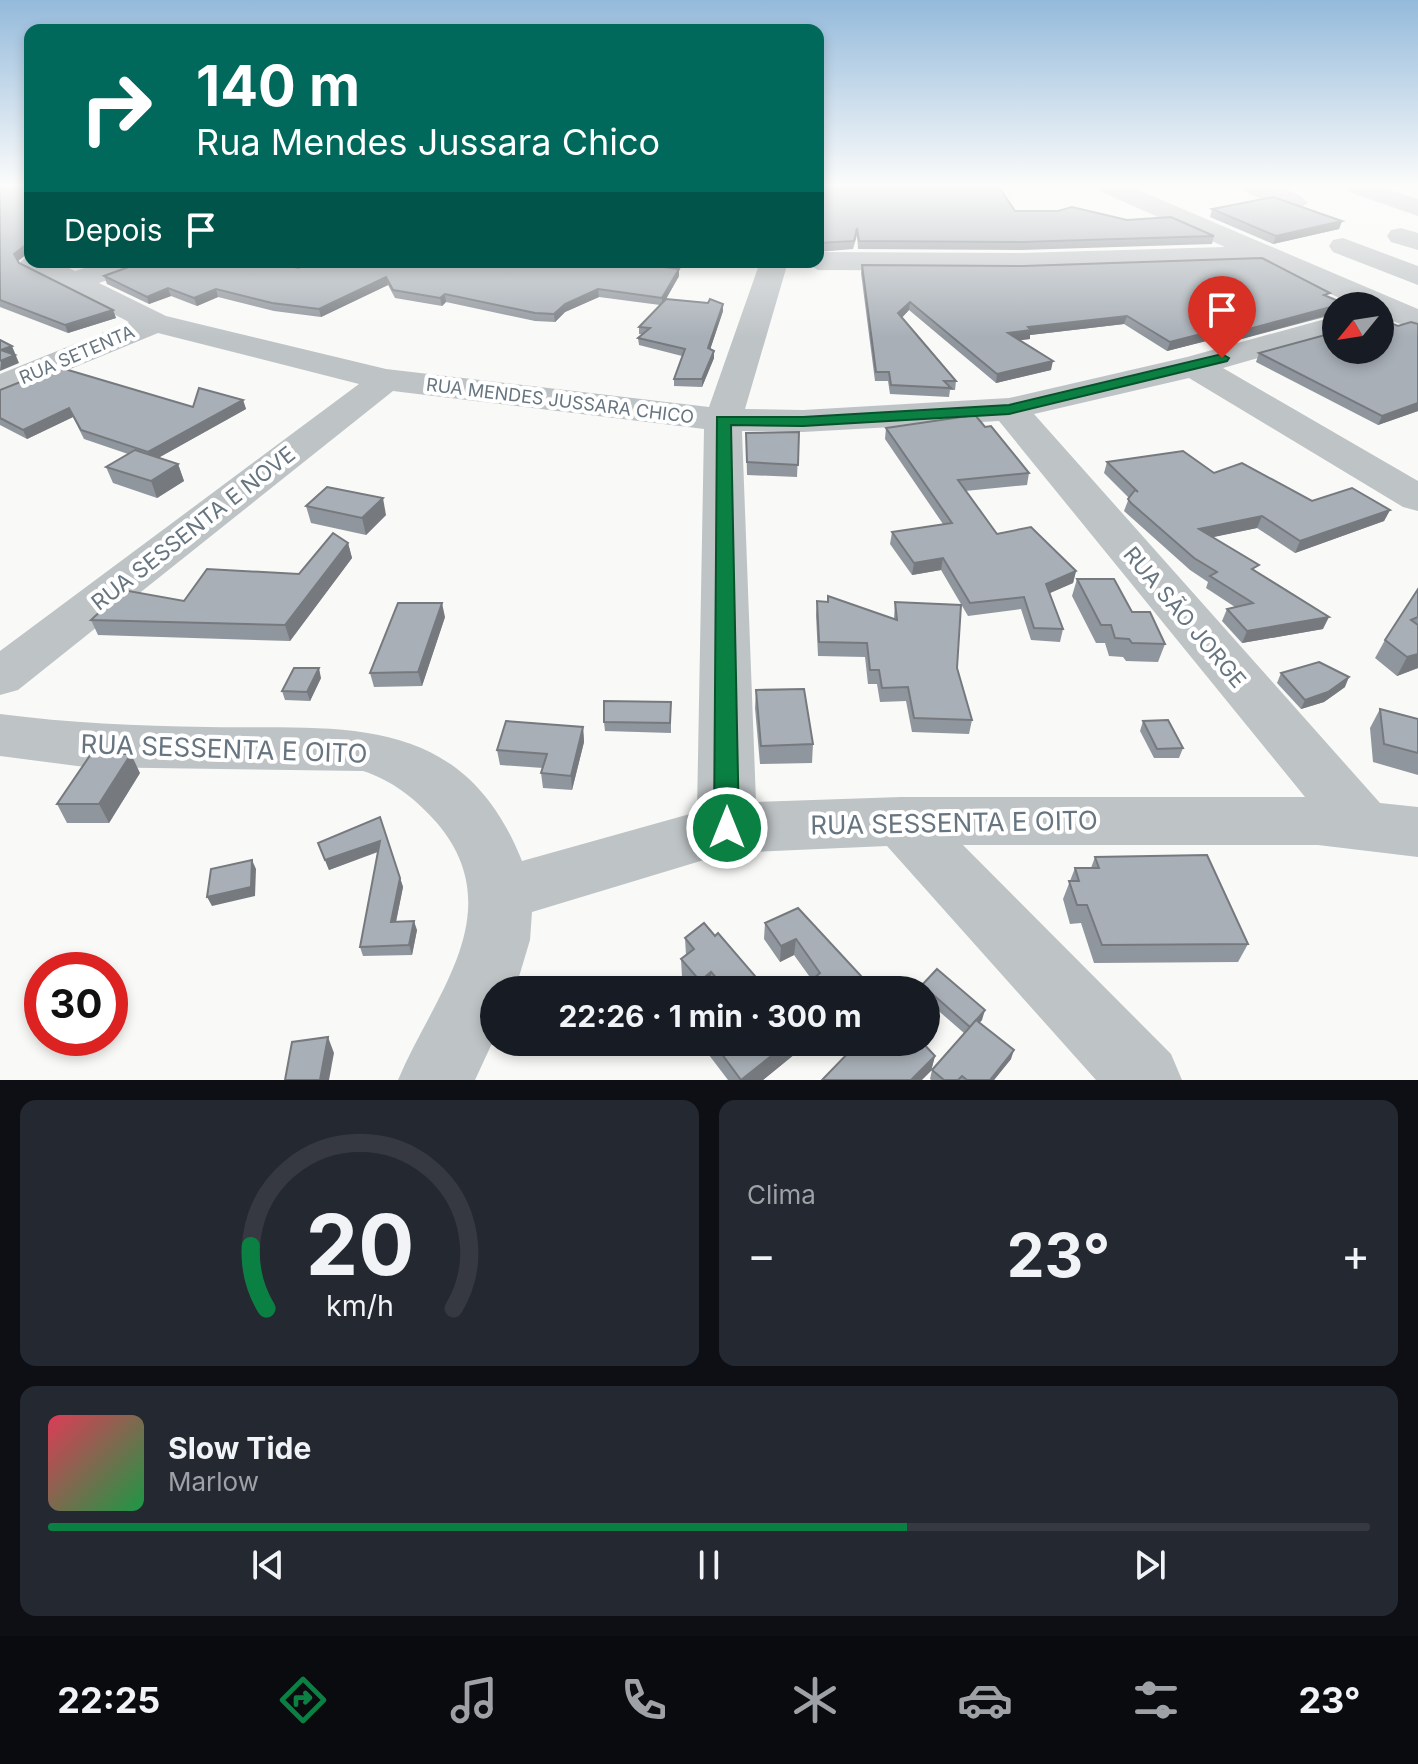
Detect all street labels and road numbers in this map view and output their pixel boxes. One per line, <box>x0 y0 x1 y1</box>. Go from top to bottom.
street label: RUA SETENTA <box>16 321 138 388</box>
street label: RUA MENDES JUSSARA CHICO <box>425 374 695 427</box>
street label: RUA SESSENTA E NOVE <box>86 440 300 616</box>
street label: RUA SÃO JORGE <box>1118 541 1252 693</box>
street label: RUA SESSENTA E OITO <box>80 728 368 769</box>
street label: RUA SESSENTA E OITO <box>810 804 1098 841</box>

